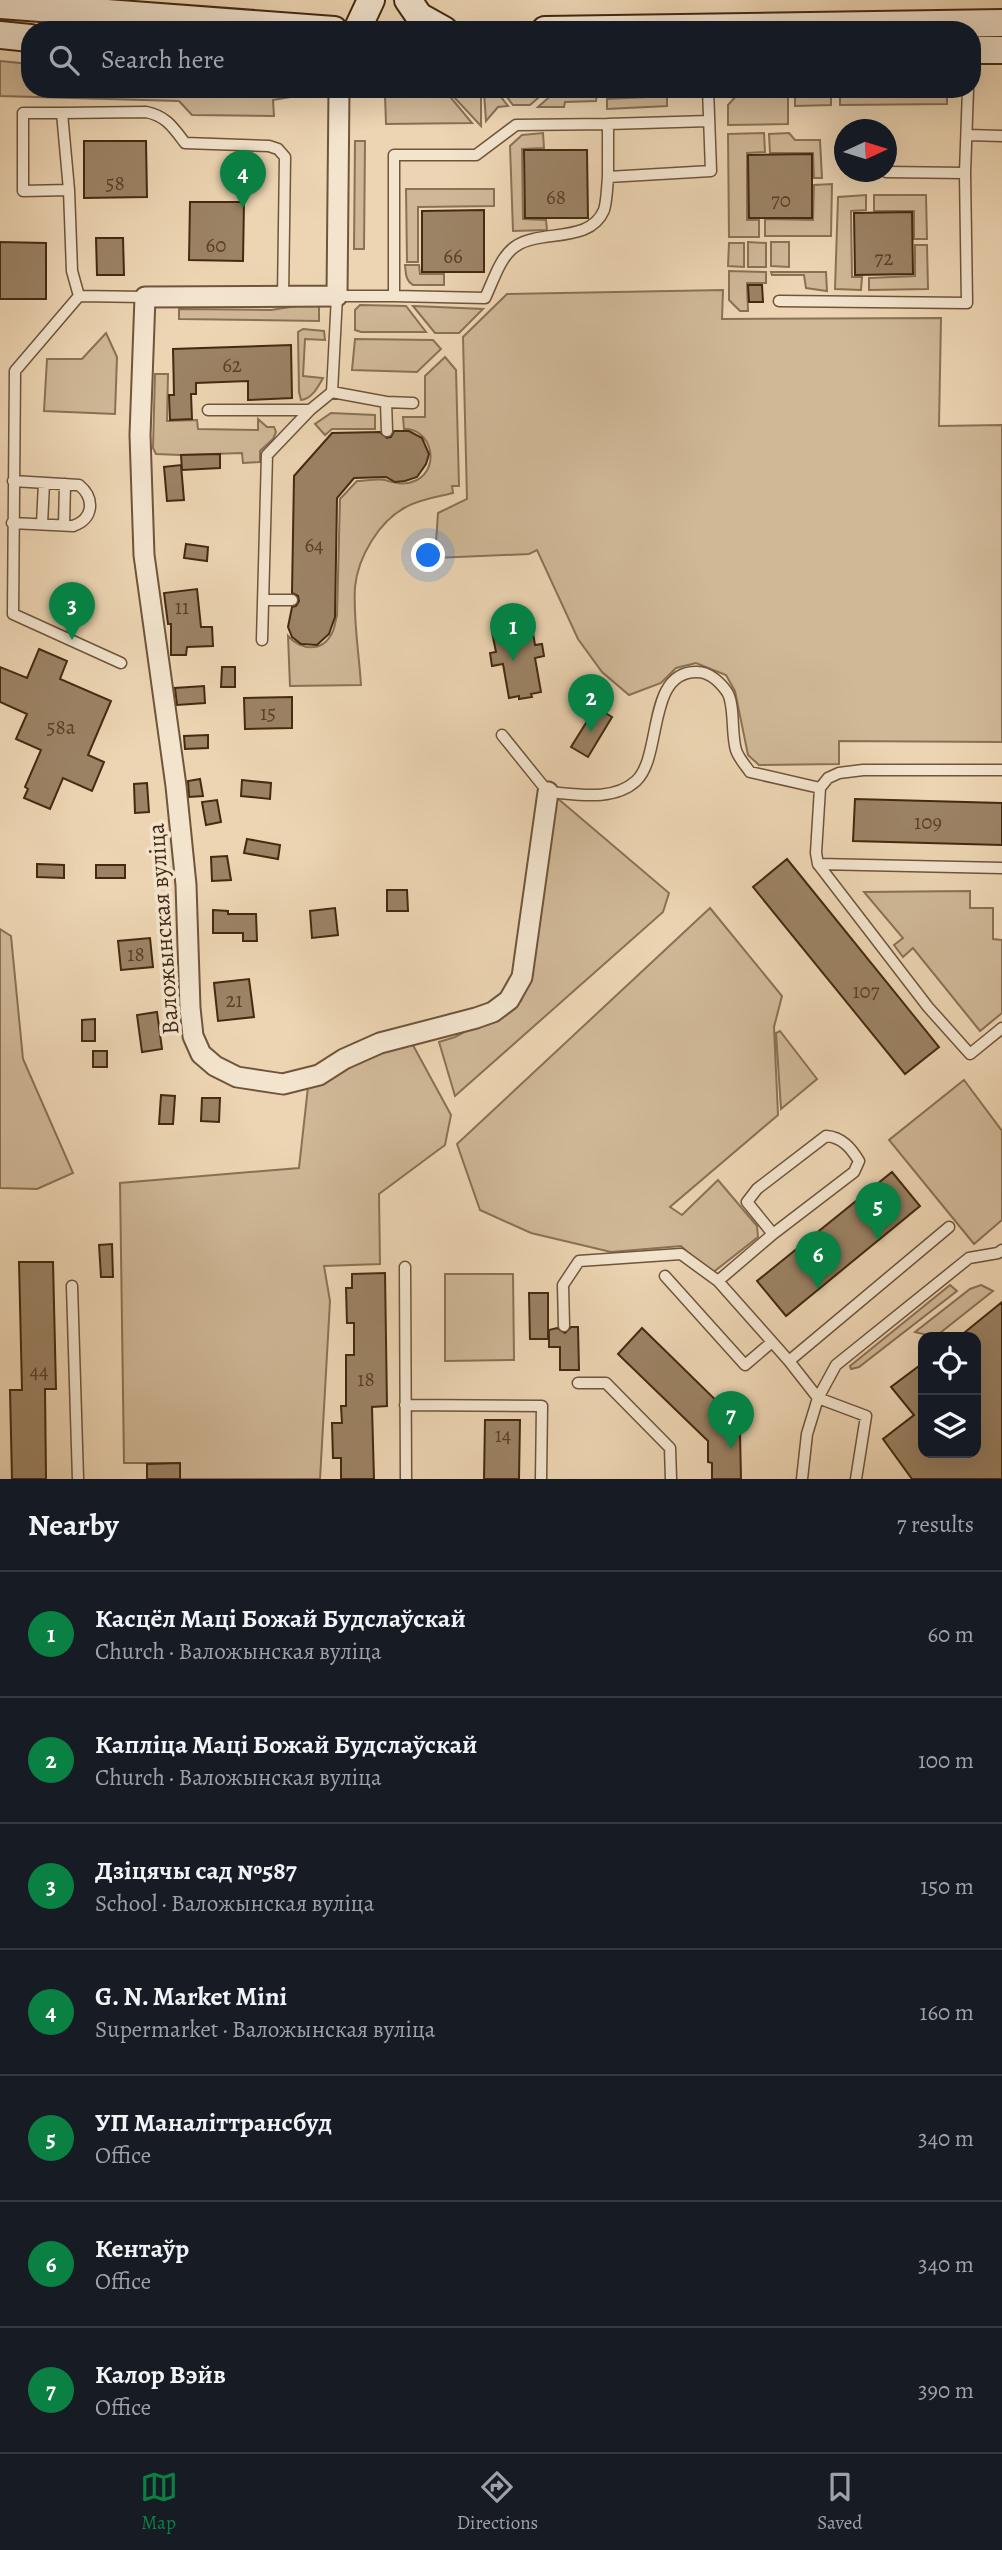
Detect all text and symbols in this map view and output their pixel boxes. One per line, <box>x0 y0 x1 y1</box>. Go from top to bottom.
search box <box>21 21 981 98</box>
icon: search <box>45 41 83 79</box>
text: Search here <box>101 42 225 77</box>
north arrow <box>834 119 897 182</box>
pin: 4 <box>220 150 266 208</box>
house number: 58 <box>105 169 125 197</box>
house number: 68 <box>546 183 566 211</box>
house number: 70 <box>771 186 791 214</box>
house number: 60 <box>206 231 226 259</box>
house number: 66 <box>443 242 463 270</box>
house number: 72 <box>875 244 893 272</box>
house number: 62 <box>222 351 242 379</box>
house number: 64 <box>304 531 324 559</box>
your location <box>411 538 445 572</box>
pin: 3 <box>49 582 95 640</box>
house number: 11 <box>175 593 189 621</box>
pin: 1 <box>490 603 536 661</box>
pin: 2 <box>568 674 614 732</box>
house number: 15 <box>260 699 276 727</box>
house number: 58а <box>47 713 76 741</box>
house number: 109 <box>914 808 942 836</box>
street label: Валожынская вуліца <box>140 822 186 1036</box>
house number: 18 <box>127 940 145 968</box>
house number: 107 <box>852 977 880 1005</box>
house number: 21 <box>225 986 243 1014</box>
pin: 5 <box>855 1182 901 1240</box>
pin: 6 <box>795 1231 841 1289</box>
map controls <box>918 1332 981 1458</box>
button: locate <box>918 1332 981 1395</box>
house number: 44 <box>29 1357 49 1385</box>
house number: 18 <box>357 1365 375 1393</box>
pin: 7 <box>708 1391 754 1449</box>
button: layers <box>918 1395 981 1458</box>
house number: 14 <box>495 1421 511 1449</box>
text: Nearby <box>28 1505 119 1545</box>
text: 7 results <box>897 1509 974 1540</box>
text: Касцёл Маці Божай Будслаўскай <box>95 1601 466 1636</box>
text: 1 <box>47 1619 55 1650</box>
text: 60 m <box>927 1619 974 1650</box>
text: Church · Валожынская вуліца <box>95 1636 382 1667</box>
text: Капліца Маці Божай Будслаўскай <box>95 1727 478 1762</box>
text: 2 <box>45 1745 57 1776</box>
text: 100 m <box>918 1745 974 1776</box>
text: Church · Валожынская вуліца <box>95 1762 382 1793</box>
text: Дзіцячы сад №587 <box>95 1853 297 1888</box>
text: 3 <box>46 1871 56 1902</box>
text: 150 m <box>920 1871 974 1902</box>
text: School · Валожынская вуліца <box>95 1888 374 1919</box>
text: G. N. Market Mini <box>95 1979 287 2014</box>
text: 4 <box>46 1997 56 2028</box>
text: 160 m <box>920 1997 974 2028</box>
text: Supermarket · Валожынская вуліца <box>95 2014 435 2045</box>
text: УП Маналіттрансбуд <box>95 2105 332 2140</box>
text: 5 <box>46 2123 56 2154</box>
text: 340 m <box>918 2123 974 2154</box>
text: Office <box>95 2140 151 2171</box>
text: Кентаўр <box>95 2231 189 2266</box>
text: 6 <box>46 2249 56 2280</box>
text: 340 m <box>918 2249 974 2280</box>
text: Office <box>95 2266 151 2297</box>
text: Калор Вэйв <box>95 2357 226 2392</box>
text: 7 <box>46 2375 56 2406</box>
text: 390 m <box>918 2375 974 2406</box>
text: Office <box>95 2392 151 2423</box>
tab: Map <box>140 2468 178 2536</box>
tab: Directions <box>457 2468 538 2536</box>
tab: Saved <box>817 2468 862 2536</box>

